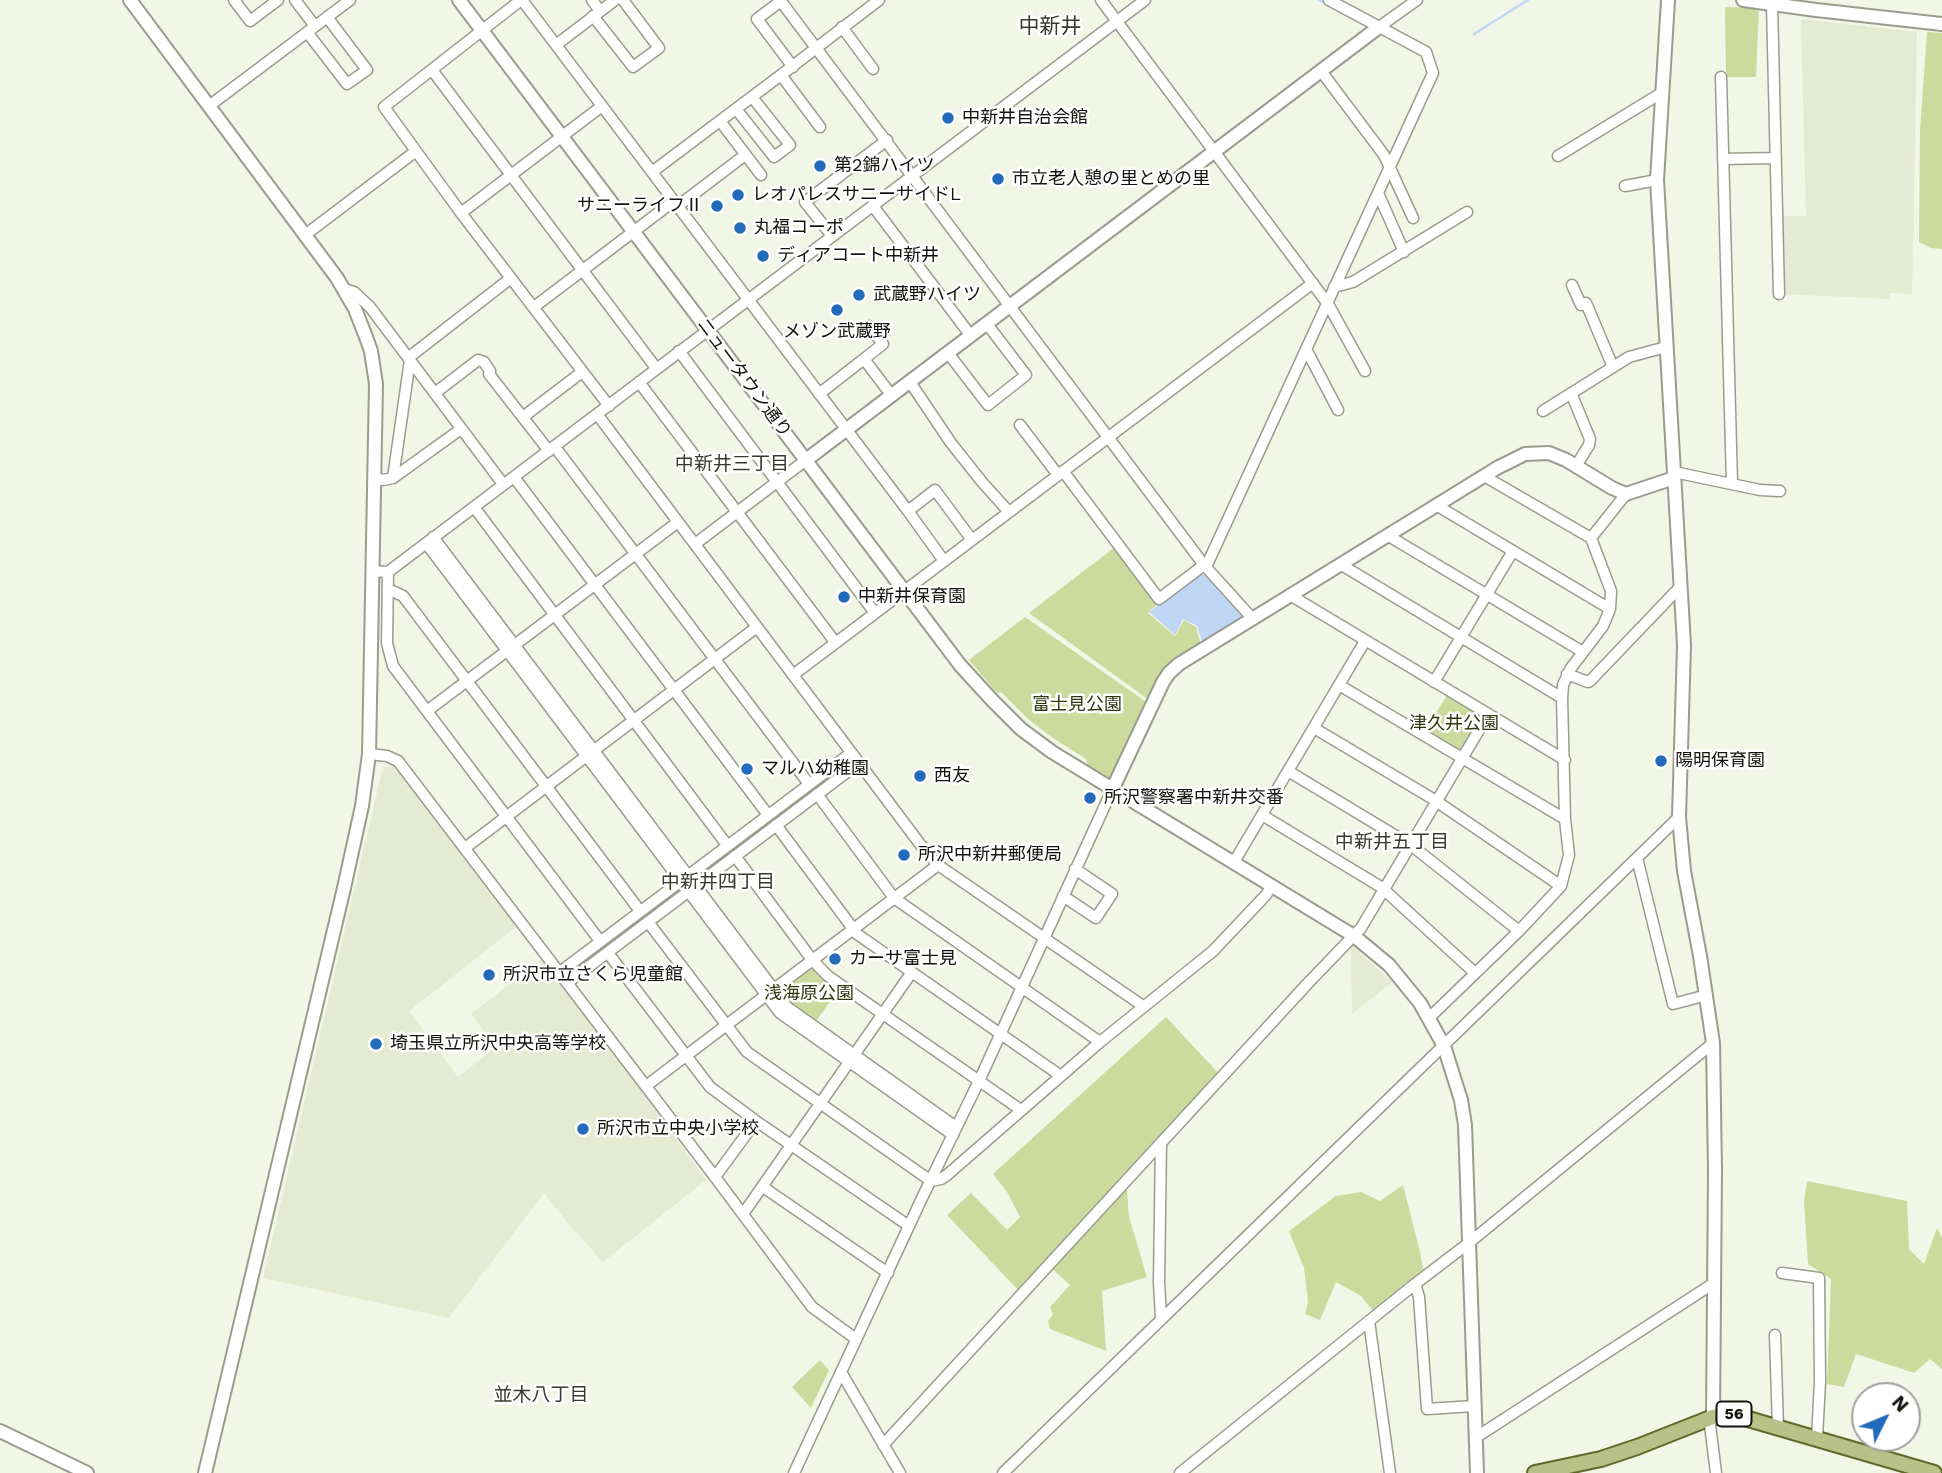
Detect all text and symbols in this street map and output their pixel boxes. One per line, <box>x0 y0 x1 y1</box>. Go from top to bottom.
district label: 中新井 <box>1019 14 1081 40</box>
place label: 中新井自治会館 <box>962 107 1088 129</box>
marker: 中新井自治会館 <box>940 110 956 126</box>
place label: 第2錦ハイツ <box>834 155 934 177</box>
marker: 第2錦ハイツ <box>812 158 828 174</box>
place label: 市立老人憩の里とめの里 <box>1012 168 1210 190</box>
marker: 市立老人憩の里とめの里 <box>990 171 1006 187</box>
place label: レオパレスサニーサイドL <box>752 184 961 206</box>
marker: レオパレスサニーサイドL <box>730 187 746 203</box>
place label: サニーライフⅡ <box>577 195 703 217</box>
marker: サニーライフⅡ <box>709 198 725 214</box>
place label: 丸福コーポ <box>754 217 844 239</box>
marker: 丸福コーポ <box>732 220 748 236</box>
place label: ディアコート中新井 <box>777 245 939 267</box>
marker: ディアコート中新井 <box>755 248 771 264</box>
place label: 武蔵野ハイツ <box>873 284 981 306</box>
marker: 武蔵野ハイツ <box>851 287 867 303</box>
marker: メゾン武蔵野 <box>829 302 845 318</box>
street label: ニュータウン通り <box>692 314 796 442</box>
place label: メゾン武蔵野 <box>783 321 891 343</box>
district label: 中新井三丁目 <box>675 453 789 475</box>
place label: 中新井保育園 <box>858 586 966 608</box>
marker: 中新井保育園 <box>836 589 852 605</box>
park label: 富士見公園 <box>1032 694 1122 716</box>
park label: 津久井公園 <box>1409 713 1499 735</box>
place label: 陽明保育園 <box>1675 750 1765 772</box>
marker: 陽明保育園 <box>1653 753 1669 769</box>
place label: マルハ幼稚園 <box>761 758 869 780</box>
marker: マルハ幼稚園 <box>739 761 755 777</box>
place label: 西友 <box>934 765 970 787</box>
marker: 西友 <box>912 768 928 784</box>
place label: 所沢警察署中新井交番 <box>1104 787 1284 809</box>
marker: 所沢警察署中新井交番 <box>1082 790 1098 806</box>
district label: 中新井五丁目 <box>1335 831 1449 853</box>
place label: 所沢中新井郵便局 <box>918 844 1062 866</box>
marker: 所沢中新井郵便局 <box>896 847 912 863</box>
district label: 中新井四丁目 <box>661 871 775 893</box>
place label: カーサ富士見 <box>849 948 957 970</box>
marker: カーサ富士見 <box>827 951 843 967</box>
place label: 所沢市立さくら児童館 <box>503 964 683 986</box>
marker: 所沢市立さくら児童館 <box>481 967 497 983</box>
park label: 浅海原公園 <box>764 983 854 1005</box>
place label: 埼玉県立所沢中央高等学校 <box>390 1033 606 1055</box>
marker: 埼玉県立所沢中央高等学校 <box>368 1036 384 1052</box>
place label: 所沢市立中央小学校 <box>597 1118 759 1140</box>
marker: 所沢市立中央小学校 <box>575 1121 591 1137</box>
north arrow <box>1851 1382 1921 1452</box>
district label: 並木八丁目 <box>494 1384 588 1406</box>
text: N <box>1887 1391 1913 1417</box>
road number: 56 <box>1716 1402 1752 1426</box>

